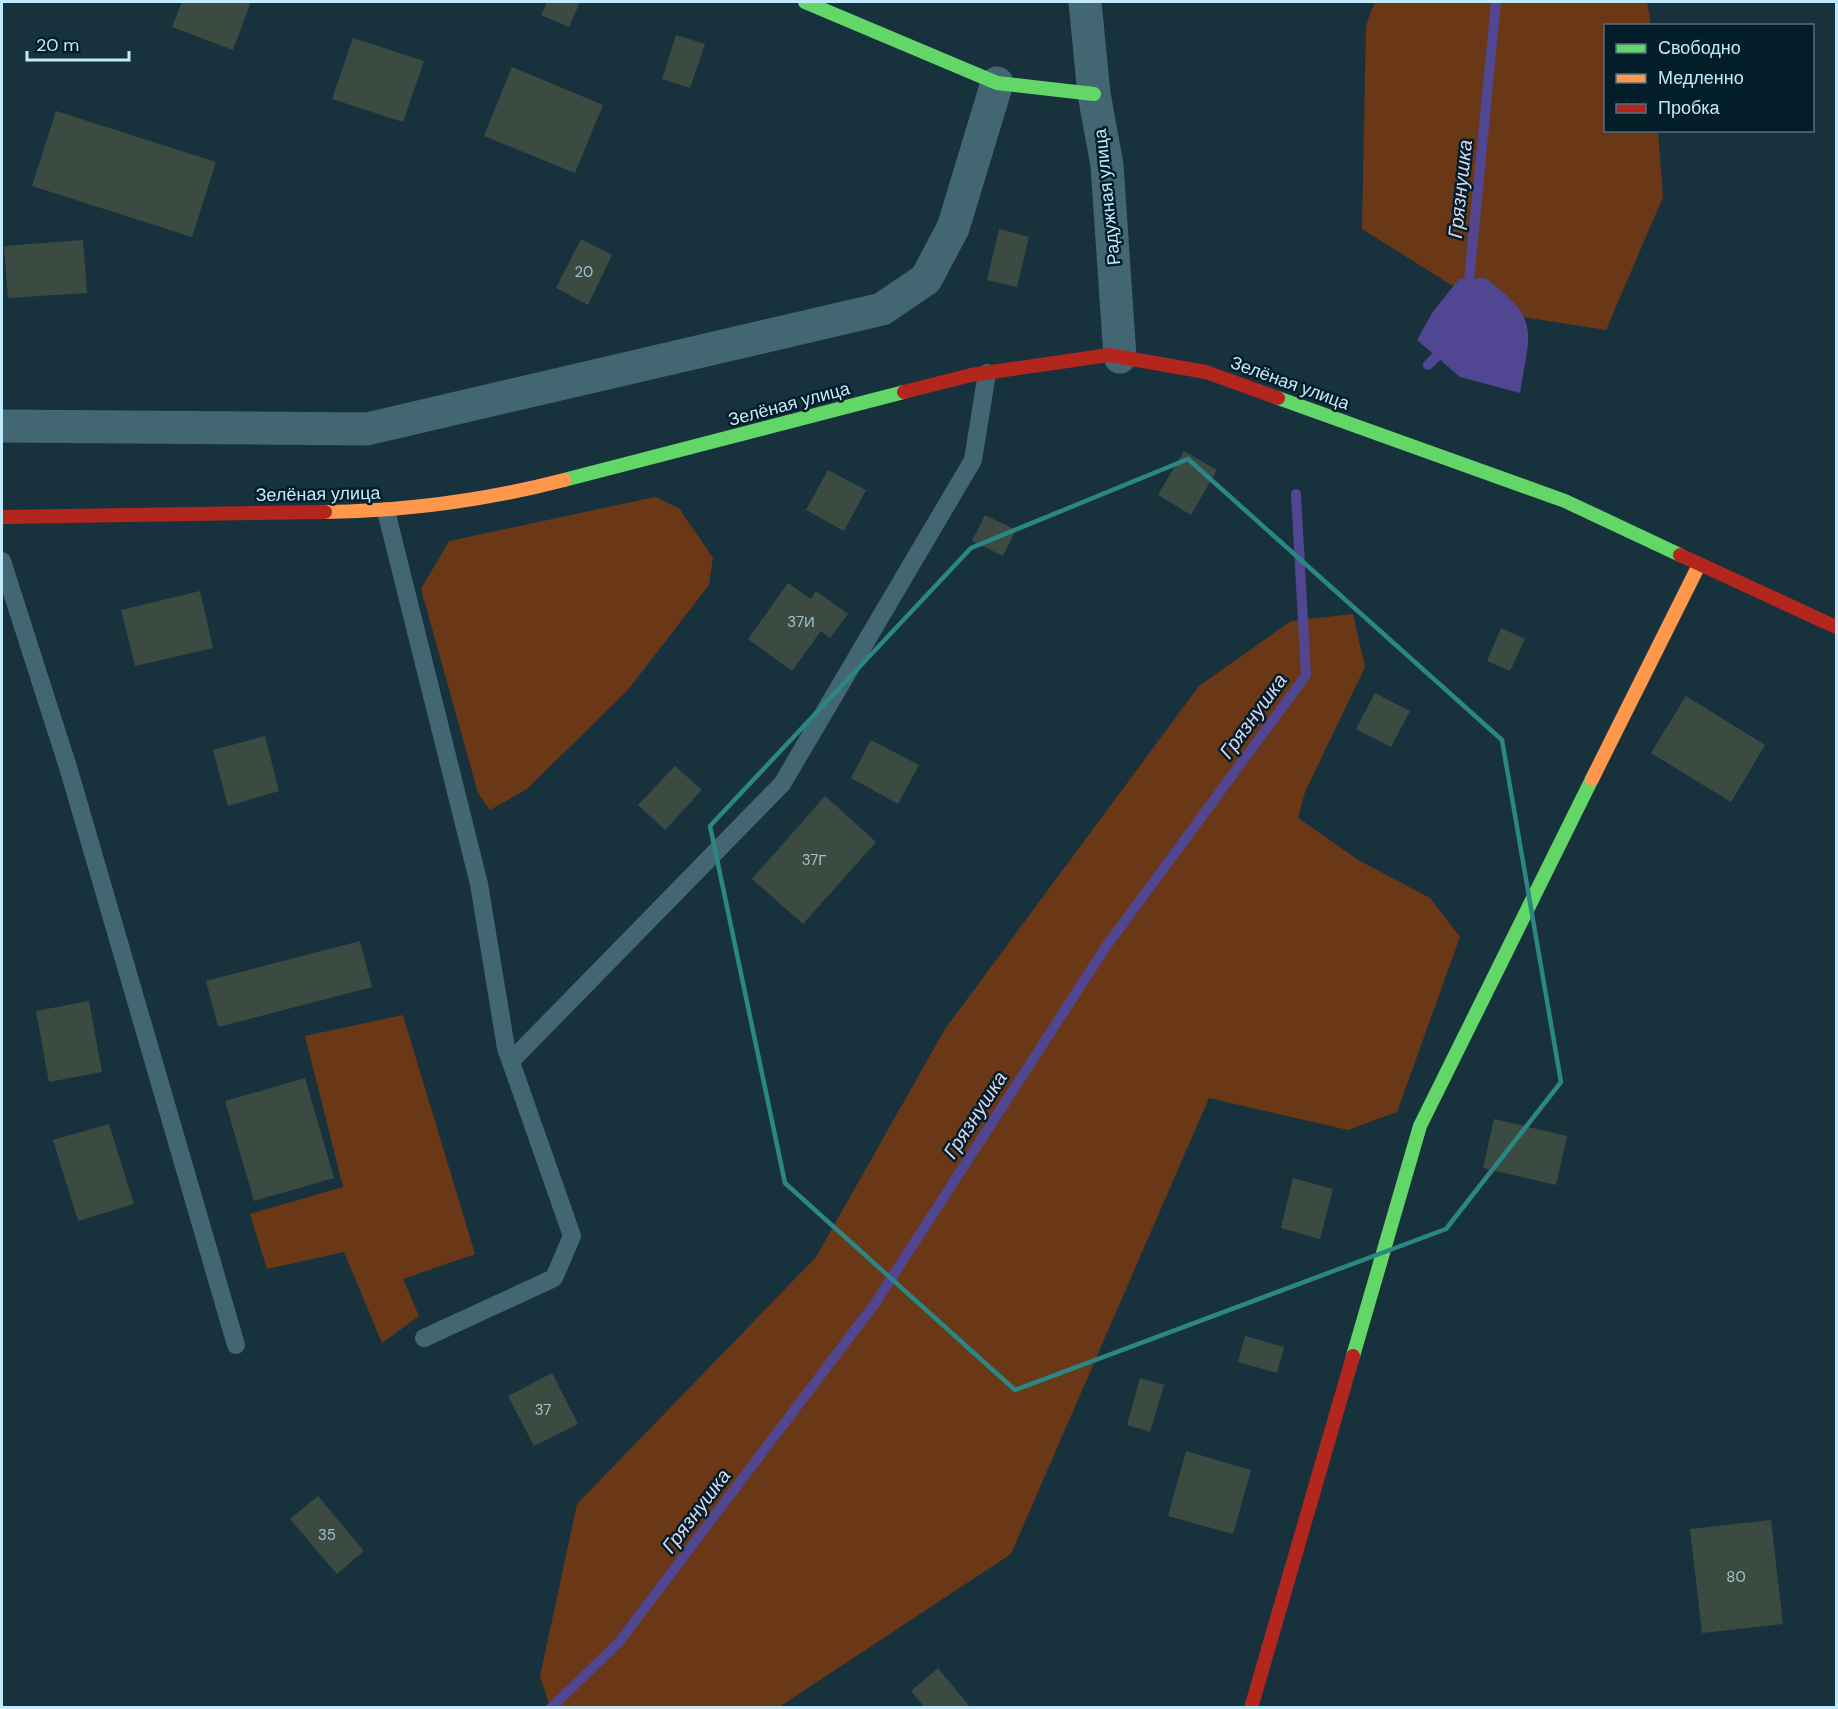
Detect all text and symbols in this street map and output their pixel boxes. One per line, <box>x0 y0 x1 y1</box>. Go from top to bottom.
scale bar <box>27 24 129 62</box>
legend <box>1604 24 1814 132</box>
text: 20 m <box>36 33 79 57</box>
text: Свободно <box>1658 36 1741 60</box>
text: Медленно <box>1658 66 1744 90</box>
text: Пробка <box>1658 96 1721 120</box>
street label: Радужная улица <box>1088 127 1126 266</box>
water label: Грязнушка <box>1442 138 1478 240</box>
house number: 20 <box>575 262 593 282</box>
street label: Зелёная улица <box>1227 350 1354 416</box>
street label: Зелёная улица <box>726 376 853 432</box>
street label: Зелёная улица <box>255 481 382 507</box>
house number: 37И <box>787 612 815 632</box>
water label: Грязнушка <box>1213 668 1293 764</box>
house number: 37Г <box>802 850 826 870</box>
water label: Грязнушка <box>937 1066 1013 1164</box>
house number: 37 <box>535 1400 551 1420</box>
water label: Грязнушка <box>656 1464 736 1558</box>
house number: 35 <box>318 1525 336 1545</box>
house number: 80 <box>1726 1567 1746 1587</box>

